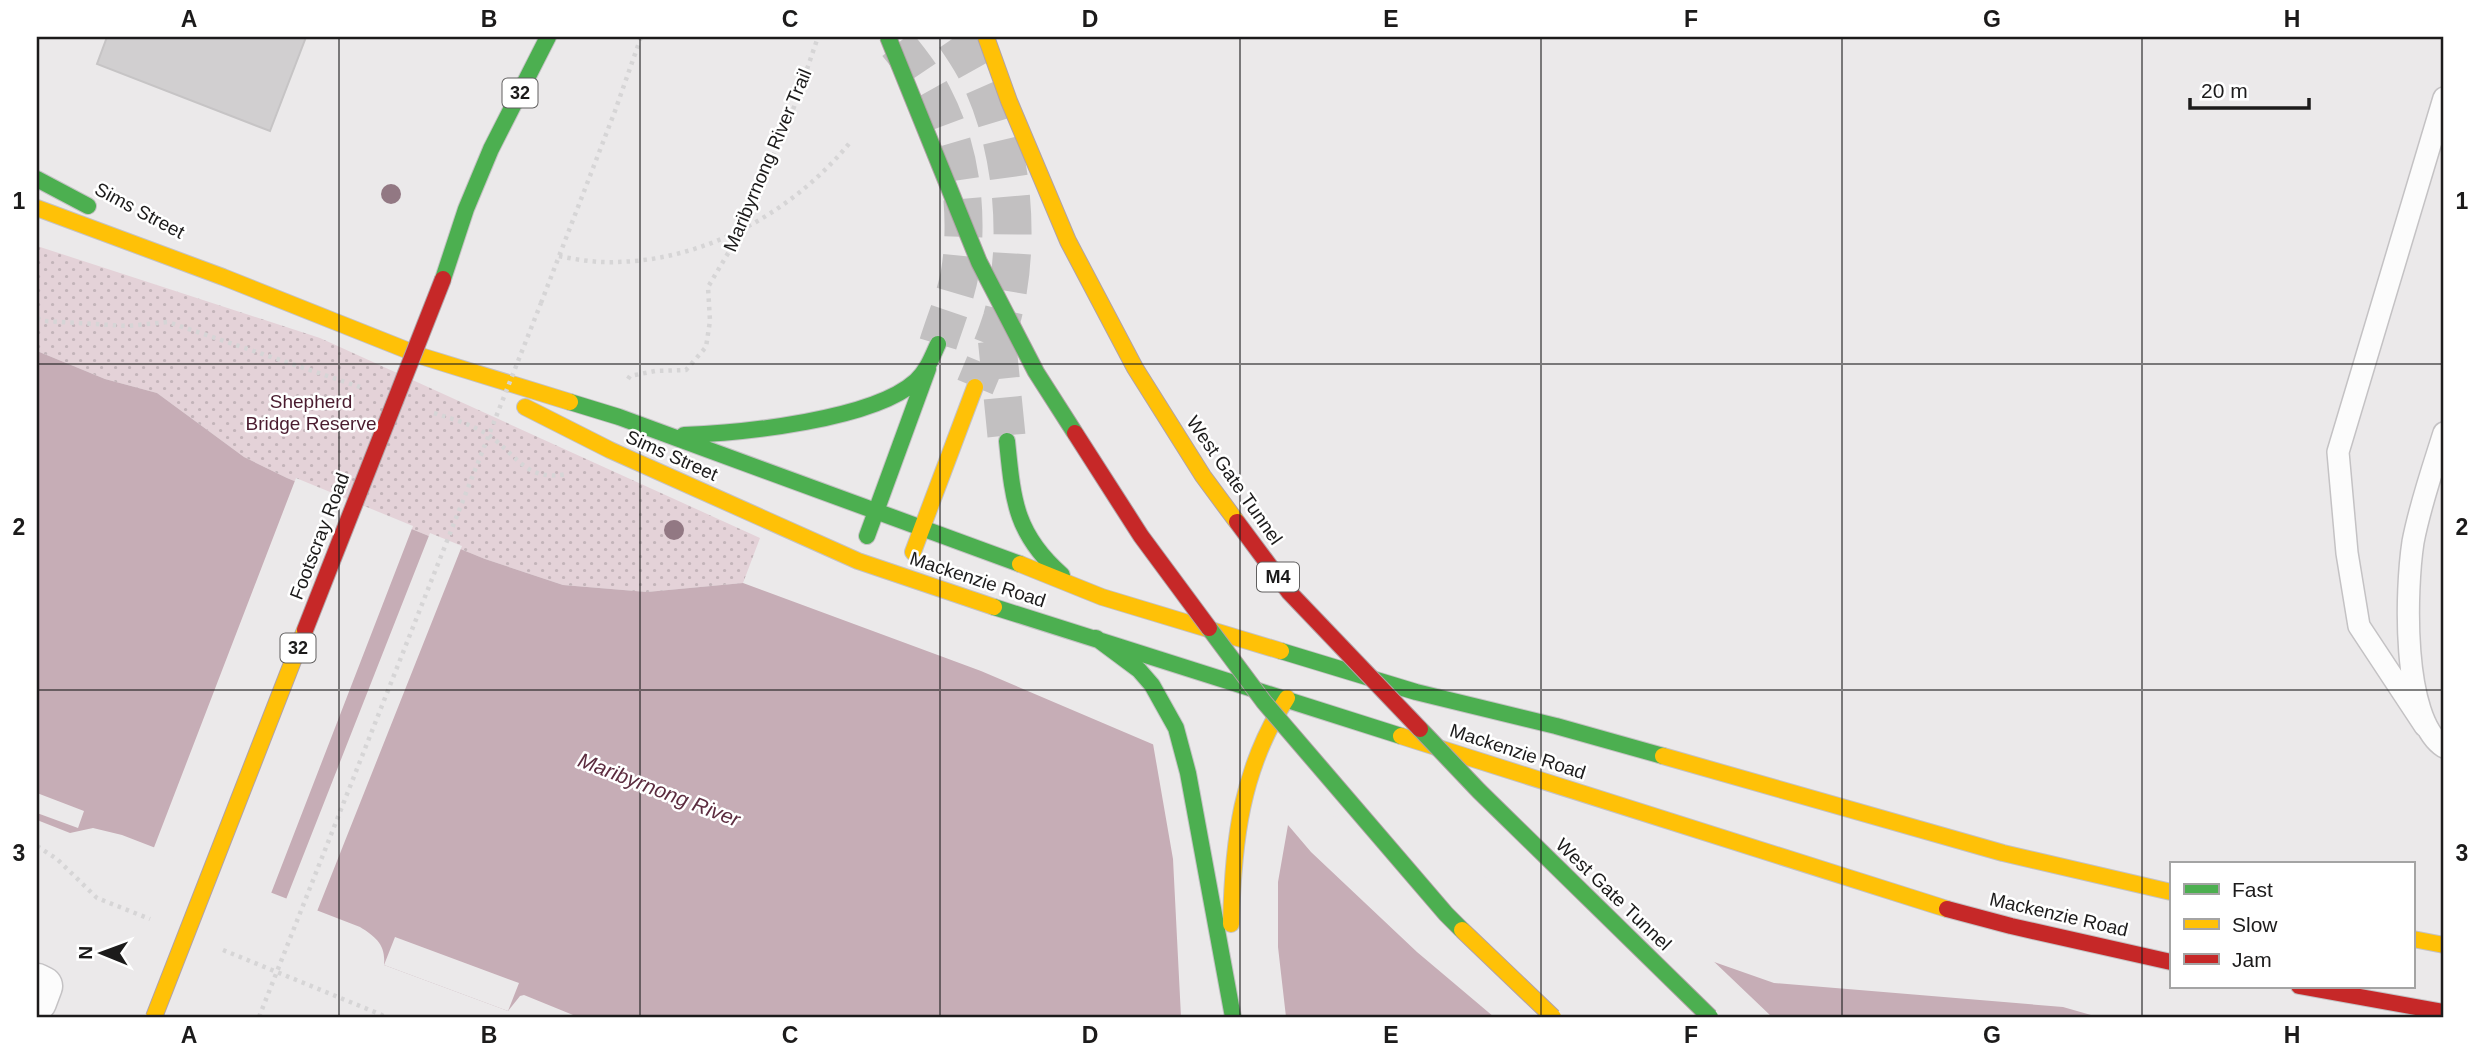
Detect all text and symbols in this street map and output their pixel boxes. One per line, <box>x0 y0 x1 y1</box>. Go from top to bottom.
text: A <box>181 6 197 32</box>
text: B <box>481 6 497 32</box>
text: C <box>782 6 798 32</box>
text: D <box>1082 6 1098 32</box>
text: E <box>1383 6 1399 32</box>
text: F <box>1684 6 1698 32</box>
text: G <box>1983 6 2001 32</box>
text: H <box>2284 6 2300 32</box>
street label: Maribyrnong River Trail <box>719 66 815 255</box>
scale bar <box>2190 66 2310 110</box>
road number: 32 <box>503 78 538 108</box>
text: 20 m <box>2201 79 2248 102</box>
street label: Sims Street <box>91 178 189 243</box>
text: 1 <box>13 188 26 214</box>
text: 1 <box>2456 188 2469 214</box>
park label: Shepherd Bridge Reserve <box>246 391 376 434</box>
street label: West Gate Tunnel <box>1182 412 1287 548</box>
street label: Sims Street <box>623 426 722 485</box>
street label: Footscray Road <box>286 470 353 603</box>
text: 2 <box>13 514 25 540</box>
text: 2 <box>2456 514 2468 540</box>
street label: Mackenzie Road <box>907 548 1048 611</box>
road number: M4 <box>1257 562 1299 592</box>
road number: 32 <box>280 634 316 662</box>
street label: Mackenzie Road <box>1447 720 1588 783</box>
water label: Maribyrnong River <box>575 748 744 831</box>
street label: West Gate Tunnel <box>1552 834 1676 955</box>
text: 3 <box>13 840 25 866</box>
text: 3 <box>2456 840 2468 866</box>
legend <box>2170 862 2414 988</box>
text: Fast <box>2232 878 2273 901</box>
street label: Mackenzie Road <box>1988 888 2130 941</box>
text: Slow <box>2232 913 2278 936</box>
north arrow <box>66 918 136 988</box>
text: N <box>75 946 96 960</box>
text: Jam <box>2232 948 2272 971</box>
text: A <box>181 1022 197 1048</box>
text: B <box>481 1022 497 1048</box>
text: C <box>782 1022 798 1048</box>
text: D <box>1082 1022 1098 1048</box>
text: E <box>1383 1022 1399 1048</box>
text: F <box>1684 1022 1698 1048</box>
text: G <box>1983 1022 2001 1048</box>
text: H <box>2284 1022 2300 1048</box>

